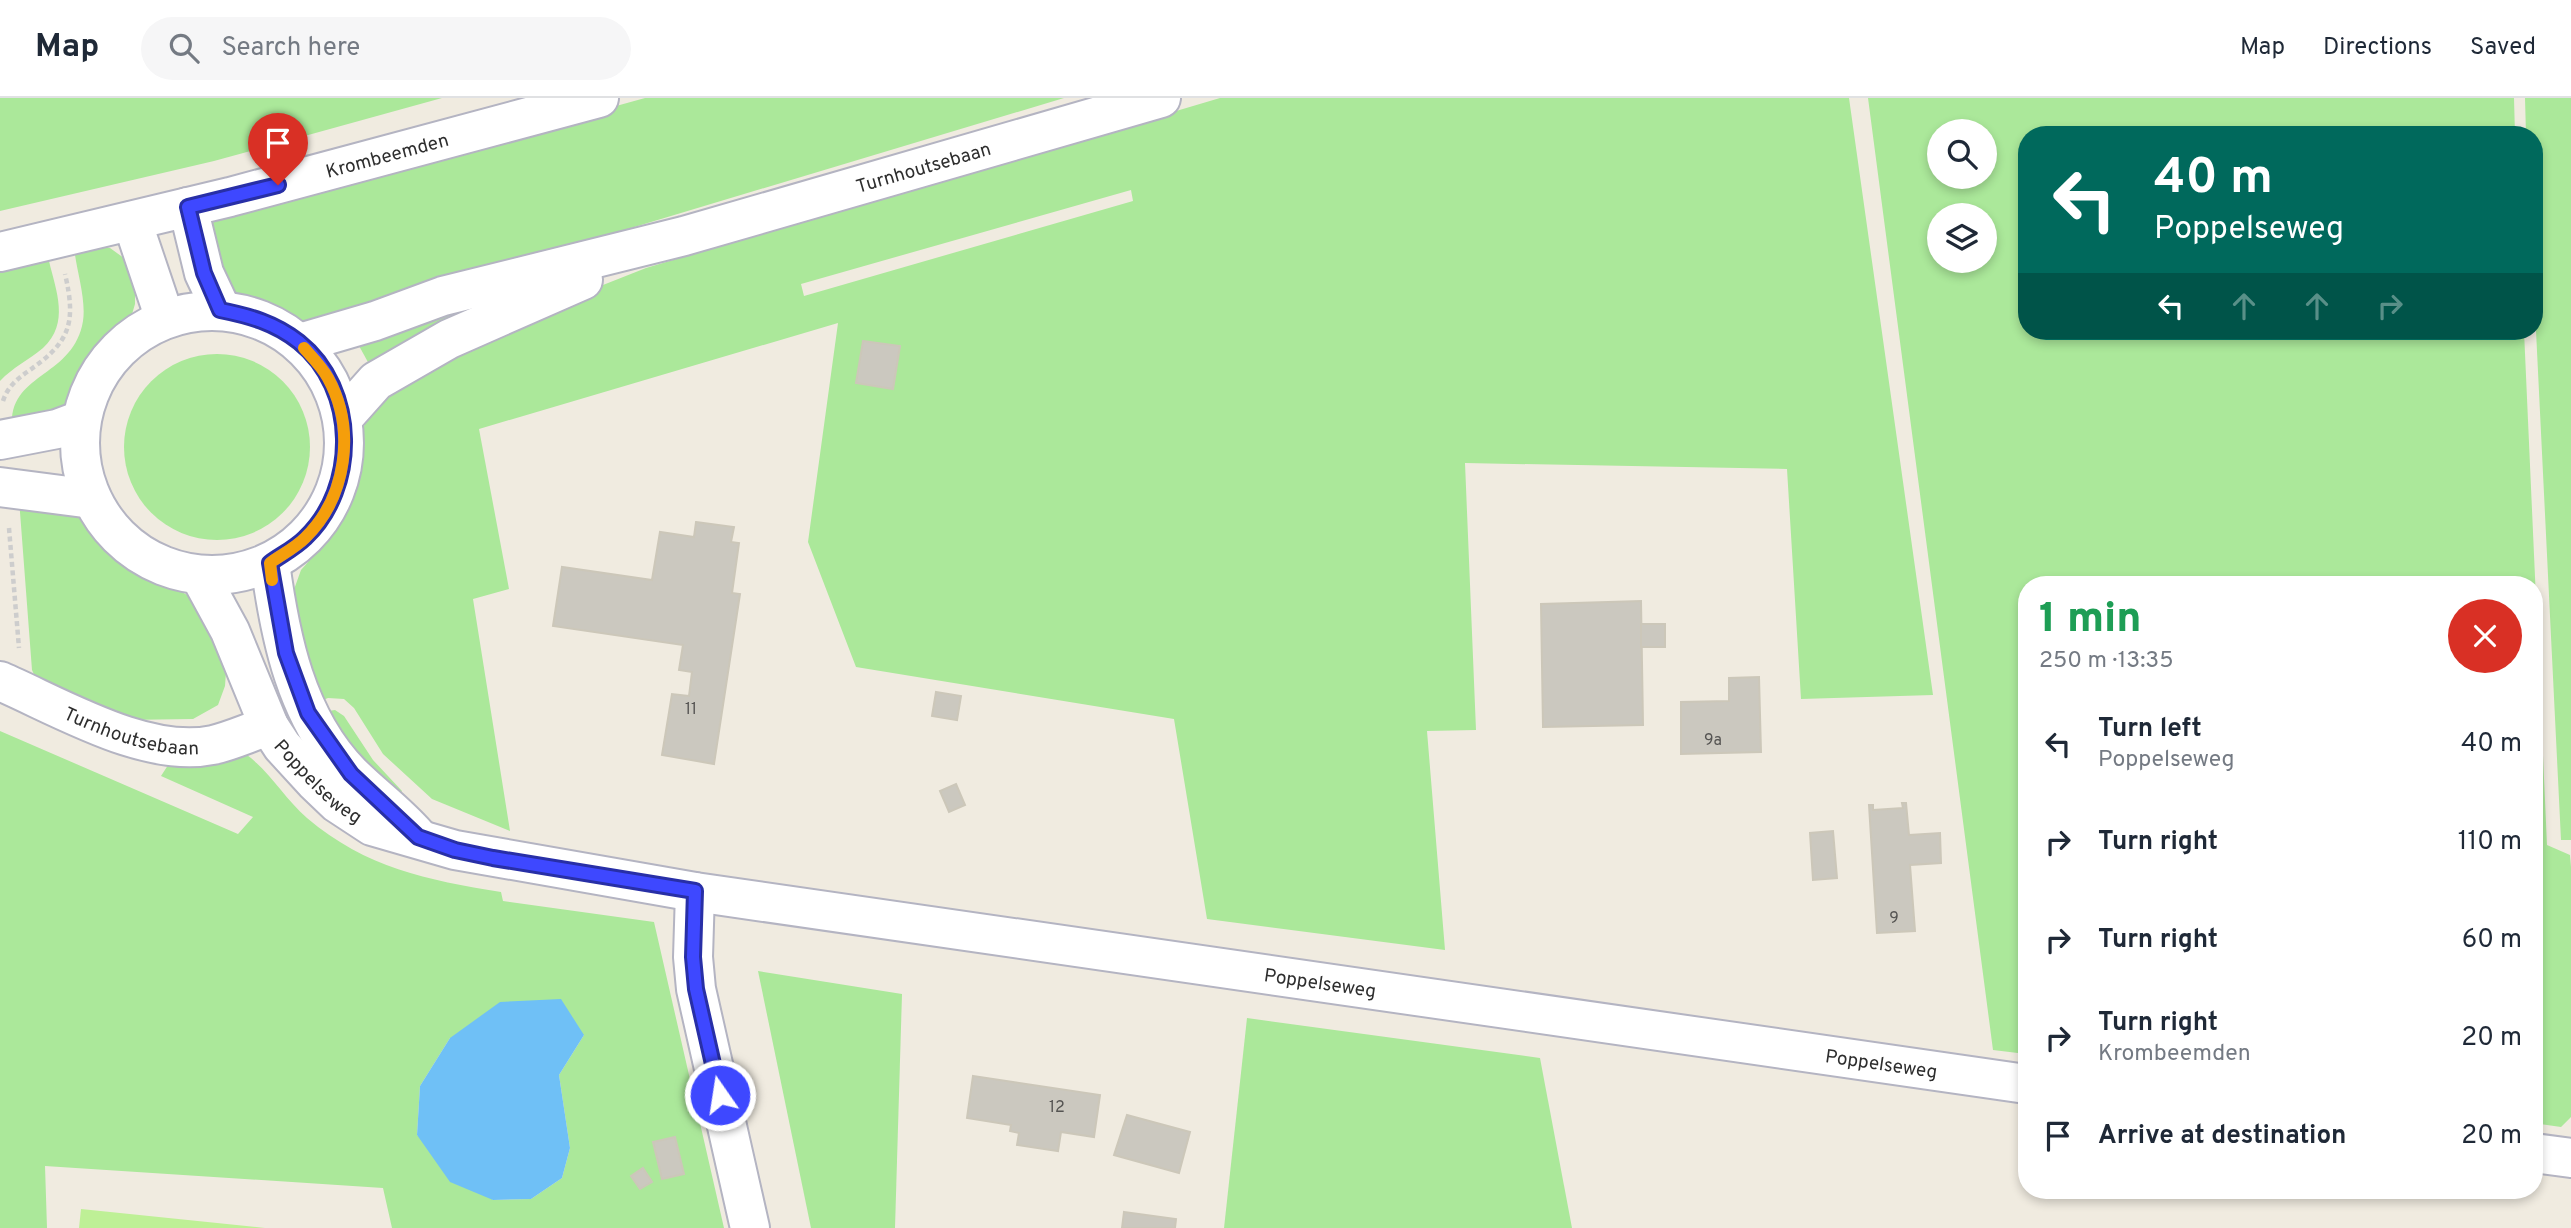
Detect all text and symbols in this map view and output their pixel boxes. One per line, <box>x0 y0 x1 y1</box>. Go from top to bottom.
search box <box>141 17 631 80</box>
text: Map <box>35 27 99 69</box>
icon: search <box>165 29 203 67</box>
text: Search here <box>221 32 360 65</box>
text: Map <box>2240 33 2285 63</box>
text: Directions <box>2323 33 2432 63</box>
text: Saved <box>2470 33 2536 63</box>
pin <box>248 113 308 185</box>
map controls <box>1927 119 1997 273</box>
button: search <box>1927 119 1997 189</box>
icon: arrive <box>259 124 297 162</box>
street label: Krombeemden <box>323 129 452 185</box>
street label: Turnhoutsebaan <box>853 138 994 200</box>
text: 40 m <box>2154 149 2273 211</box>
icon: left <box>2039 154 2130 245</box>
button: layers <box>1927 203 1997 273</box>
text: Poppelseweg <box>2154 210 2344 250</box>
icon: left <box>2152 287 2190 325</box>
icon: ahead <box>2225 287 2263 325</box>
icon: ahead <box>2298 287 2336 325</box>
icon: right <box>2371 287 2409 325</box>
text: 1 min <box>2039 594 2142 647</box>
button: close <box>2448 599 2522 673</box>
text: 250 m · 13:35 <box>2039 647 2174 676</box>
house number: 11 <box>685 700 697 720</box>
street label: Turnhoutsebaan <box>60 702 199 761</box>
text: Turn left <box>2098 713 2202 746</box>
icon: left <box>2039 725 2077 763</box>
text: 40 m <box>2461 728 2522 761</box>
house number: 9a <box>1704 731 1722 751</box>
street label: Poppelseweg <box>268 735 366 830</box>
text: Poppelseweg <box>2098 746 2235 775</box>
icon: right <box>2039 823 2077 861</box>
text: Turn right <box>2098 826 2218 859</box>
text: 110 m <box>2458 826 2522 859</box>
house number: 9 <box>1889 909 1899 929</box>
icon: right <box>2039 921 2077 959</box>
text: Turn right <box>2098 924 2218 957</box>
text: 60 m <box>2462 924 2522 957</box>
street label: Poppelseweg <box>1262 964 1377 1004</box>
text: Turn right <box>2098 1007 2218 1040</box>
icon: right <box>2039 1019 2077 1057</box>
text: 20 m <box>2461 1022 2522 1055</box>
text: Krombeemden <box>2098 1040 2251 1069</box>
street label: Poppelseweg <box>1823 1045 1939 1085</box>
position arrow <box>683 1058 757 1132</box>
house number: 12 <box>1049 1098 1065 1118</box>
icon: arrive <box>2039 1117 2077 1155</box>
text: Arrive at destination <box>2098 1120 2346 1153</box>
text: 20 m <box>2461 1120 2522 1153</box>

